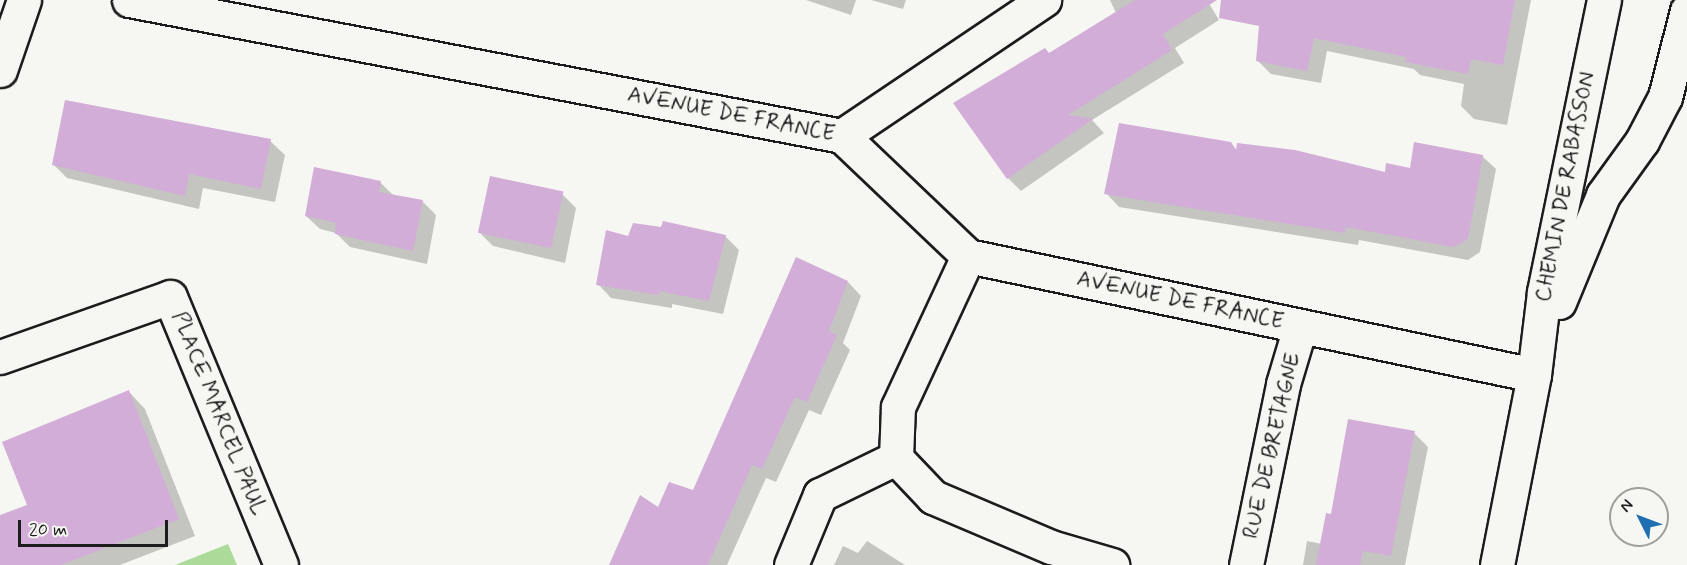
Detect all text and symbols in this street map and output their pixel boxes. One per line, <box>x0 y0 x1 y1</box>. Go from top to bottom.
street label: CHEMIN DE RABASSON <box>1531 70 1601 304</box>
street label: AVENUE DE FRANCE <box>626 82 836 148</box>
street label: AVENUE DE FRANCE <box>1075 266 1285 336</box>
street label: PLACE MARCEL PAUL <box>164 307 272 521</box>
street label: RUE DE BRETAGNE <box>1239 350 1307 542</box>
north arrow <box>1609 487 1669 547</box>
text: N <box>1615 495 1638 517</box>
scale bar <box>21 508 171 546</box>
text: 20 m <box>29 518 67 542</box>

